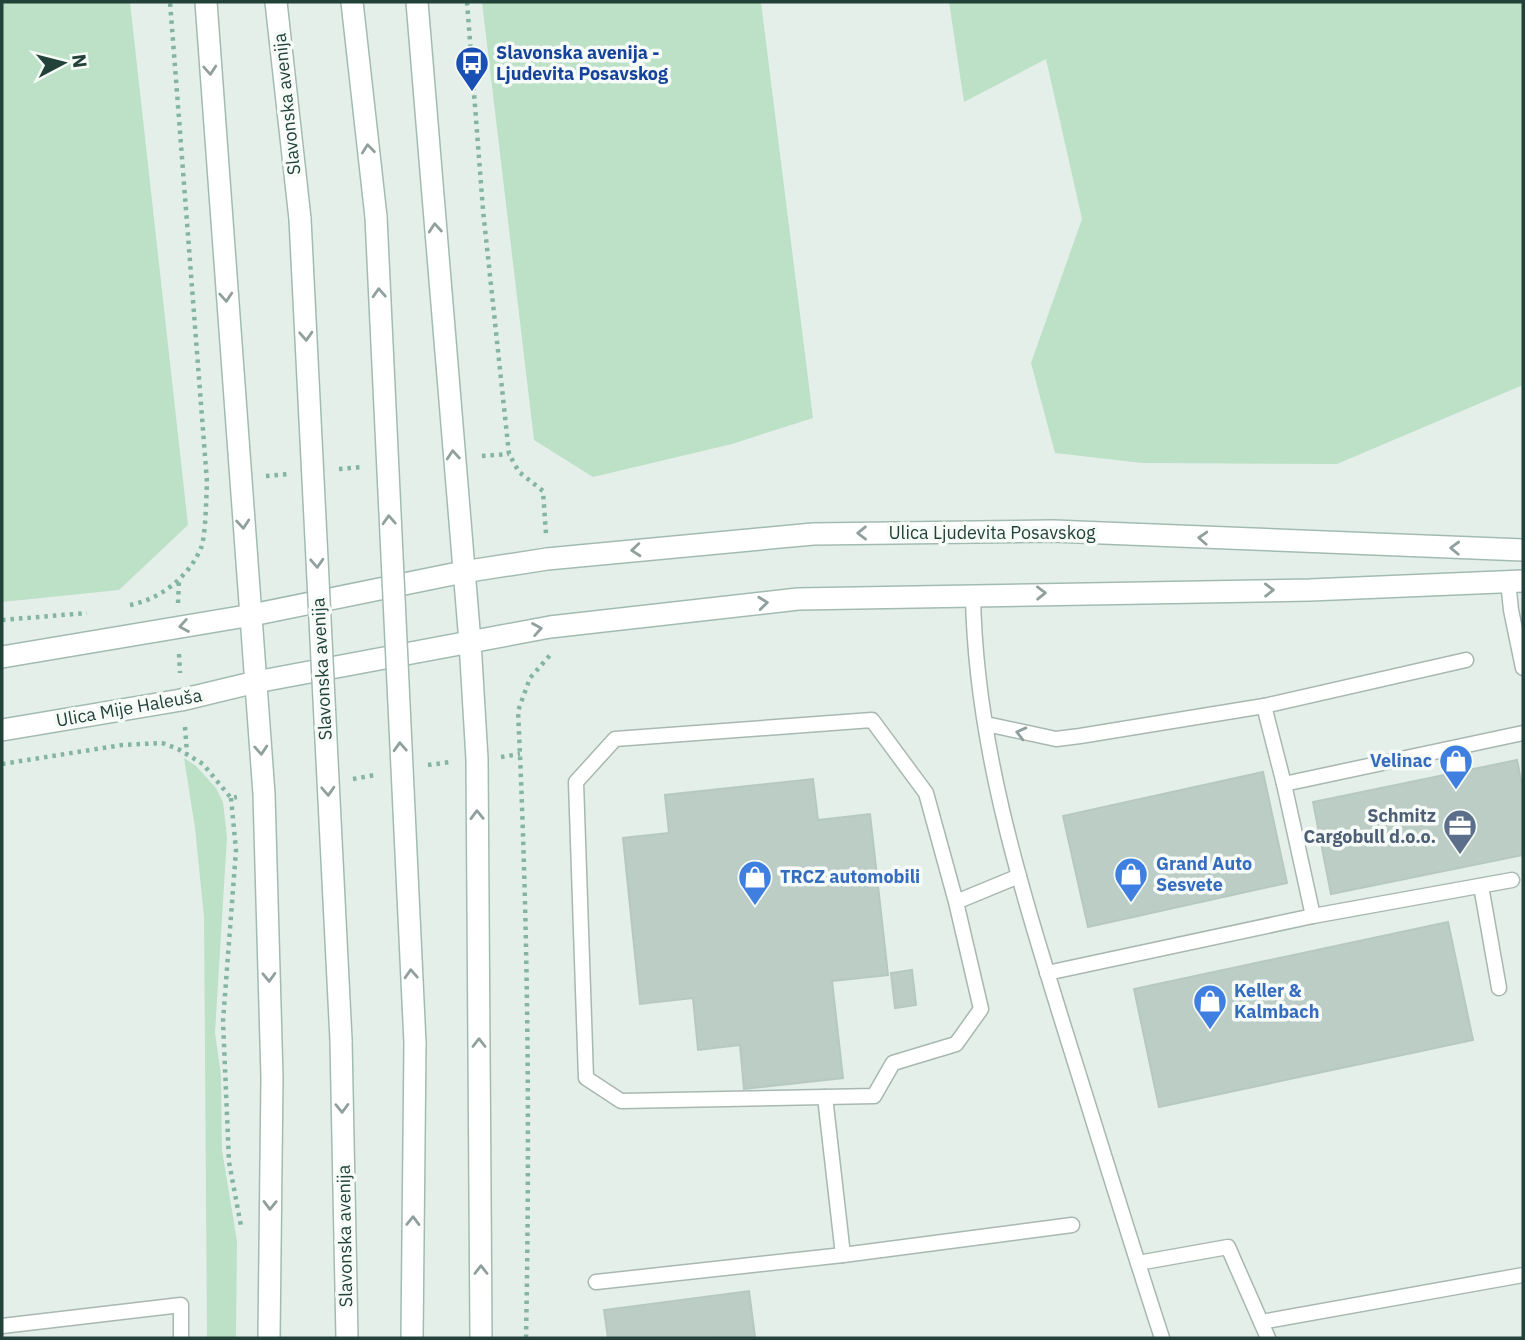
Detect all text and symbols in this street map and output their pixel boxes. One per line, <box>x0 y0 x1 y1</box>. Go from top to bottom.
north arrow <box>28 28 98 98</box>
street label: Slavonska avenija <box>268 31 305 176</box>
place label: Slavonska avenija - Ljudevita Posavskog <box>496 41 668 85</box>
bus stop icon: Slavonska avenija - Ljudevita Posavskog <box>453 44 491 93</box>
text: N <box>67 53 93 69</box>
one-way arrow <box>202 65 217 76</box>
one-way arrow <box>360 143 375 155</box>
one-way arrow <box>428 222 443 233</box>
one-way arrow <box>372 287 387 298</box>
one-way arrow <box>218 292 233 303</box>
one-way arrow <box>298 331 313 342</box>
one-way arrow <box>446 449 461 460</box>
one-way arrow <box>382 514 397 525</box>
one-way arrow <box>235 518 250 529</box>
street label: Ulica Ljudevita Posavskog <box>888 521 1096 544</box>
one-way arrow <box>857 525 867 541</box>
one-way arrow <box>1197 530 1208 545</box>
one-way arrow <box>1449 540 1460 555</box>
one-way arrow <box>630 543 641 558</box>
one-way arrow <box>310 558 325 569</box>
one-way arrow <box>1263 583 1274 598</box>
one-way arrow <box>1036 585 1047 601</box>
one-way arrow <box>758 596 769 611</box>
street label: Slavonska avenija <box>306 597 337 741</box>
one-way arrow <box>178 618 190 633</box>
one-way arrow <box>531 622 543 637</box>
street label: Ulica Mije Haleuša <box>54 683 204 732</box>
one-way arrow <box>1015 727 1027 741</box>
one-way arrow <box>393 741 408 752</box>
shop icon: Velinac <box>1437 742 1475 791</box>
one-way arrow <box>253 745 268 756</box>
place label: Velinac <box>1370 749 1432 772</box>
one-way arrow <box>321 785 336 796</box>
place label: Schmitz Cargobull d.o.o. <box>1303 804 1436 848</box>
office icon: Schmitz Cargobull d.o.o. <box>1441 807 1479 856</box>
one-way arrow <box>469 809 485 820</box>
place label: Grand Auto Sesvete <box>1156 852 1252 896</box>
shop icon: Grand Auto Sesvete <box>1112 855 1150 904</box>
shop icon: TRCZ automobili <box>736 858 774 907</box>
place label: TRCZ automobili <box>780 865 920 888</box>
one-way arrow <box>404 969 419 980</box>
one-way arrow <box>261 973 277 983</box>
place label: Keller & Kalmbach <box>1234 979 1319 1023</box>
shop icon: Keller & Kalmbach <box>1191 982 1229 1031</box>
one-way arrow <box>471 1037 487 1047</box>
one-way arrow <box>334 1104 350 1114</box>
street label: Slavonska avenija <box>332 1164 357 1308</box>
one-way arrow <box>262 1200 278 1211</box>
one-way arrow <box>405 1215 421 1226</box>
one-way arrow <box>473 1264 489 1275</box>

